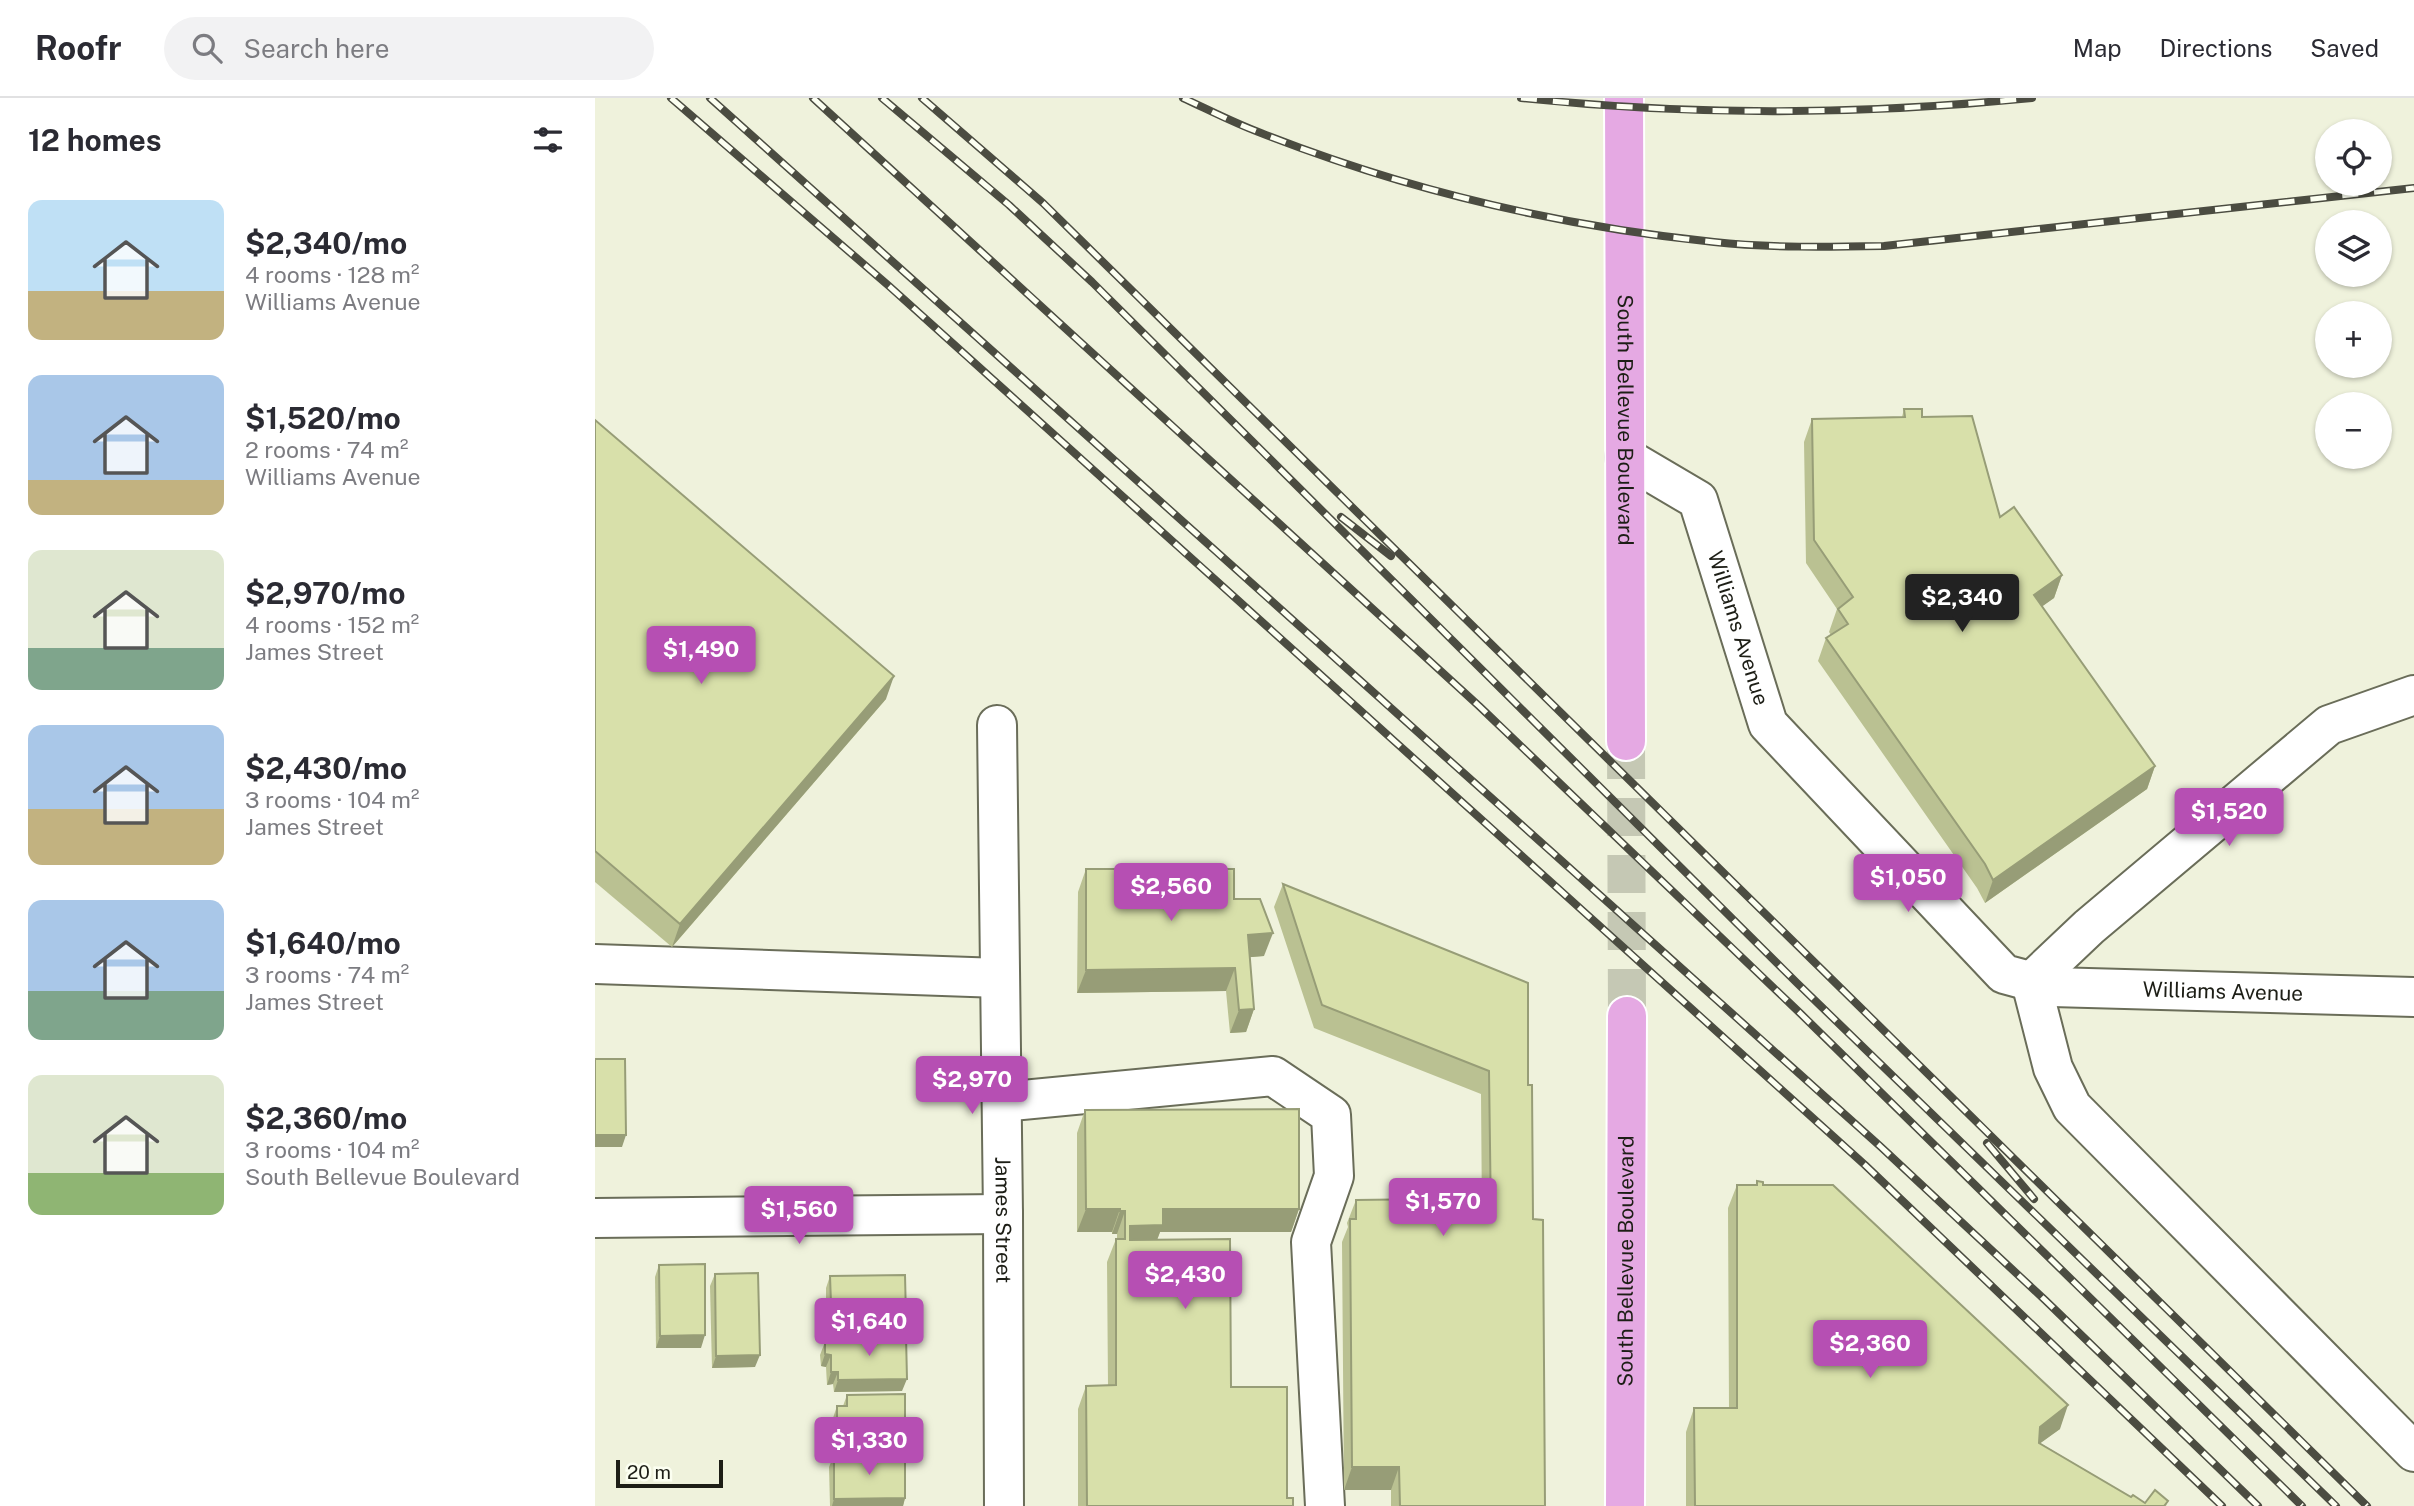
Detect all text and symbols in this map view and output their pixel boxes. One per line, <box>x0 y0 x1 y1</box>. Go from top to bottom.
search box <box>164 17 654 80</box>
text: Roofr <box>35 29 122 67</box>
icon: search <box>188 29 226 67</box>
text: Search here <box>244 33 390 64</box>
text: Map <box>2073 34 2122 62</box>
text: Directions <box>2160 34 2272 62</box>
text: Saved <box>2310 34 2379 62</box>
map controls <box>2315 119 2392 469</box>
button: locate <box>2315 119 2392 196</box>
icon: filters <box>529 121 567 159</box>
text: 12 homes <box>28 122 162 158</box>
button: layers <box>2315 210 2392 287</box>
text: $2,340/mo <box>245 225 407 261</box>
icon: home <box>84 228 168 312</box>
text: 4 rooms · 128 m² <box>245 261 419 288</box>
text: Williams Avenue <box>245 288 421 315</box>
street label: South Bellevue Boulevard <box>1613 294 1638 546</box>
button: + <box>2315 301 2392 378</box>
button: − <box>2315 392 2392 469</box>
text: $1,520/mo <box>245 400 401 436</box>
icon: home <box>84 403 168 487</box>
text: 2 rooms · 74 m² <box>245 436 408 463</box>
text: Williams Avenue <box>245 463 421 490</box>
street label: Williams Avenue <box>1703 548 1774 708</box>
pin: $2,340 <box>1905 574 2019 634</box>
text: $2,970/mo <box>245 575 405 611</box>
icon: home <box>84 578 168 662</box>
text: $2,340 <box>1921 583 2003 610</box>
text: 4 rooms · 152 m² <box>245 611 419 638</box>
pin: $1,490 <box>644 626 758 686</box>
text: $1,490 <box>663 635 739 662</box>
text: James Street <box>245 638 384 665</box>
text: $2,430/mo <box>245 750 407 786</box>
icon: home <box>84 753 168 837</box>
text: 3 rooms · 104 m² <box>245 786 419 813</box>
pin: $1,520 <box>2172 788 2286 848</box>
text: $1,520 <box>2191 797 2267 824</box>
text: James Street <box>245 813 384 840</box>
pin: $1,050 <box>1851 854 1965 914</box>
text: $1,050 <box>1869 863 1947 890</box>
pin: $2,560 <box>1114 864 1228 923</box>
text: $2,560 <box>1130 872 1212 899</box>
text: $1,640/mo <box>245 925 401 961</box>
icon: home <box>84 928 168 1012</box>
text: 3 rooms · 74 m² <box>245 961 409 988</box>
street label: Williams Avenue <box>2142 977 2304 1006</box>
text: James Street <box>245 988 384 1015</box>
pin: $2,970 <box>915 1056 1029 1116</box>
text: $2,970 <box>932 1065 1012 1092</box>
text: $2,360/mo <box>245 1100 407 1136</box>
icon: home <box>84 1103 168 1187</box>
street label: South Bellevue Boulevard <box>1612 1135 1639 1387</box>
text: 3 rooms · 104 m² <box>245 1136 419 1163</box>
street label: James Street <box>990 1156 1016 1283</box>
text: South Bellevue Boulevard <box>245 1163 520 1190</box>
pin: $1,570 <box>1386 1178 1500 1238</box>
pin: $1,560 <box>742 1186 856 1246</box>
text: $1,570 <box>1405 1187 1481 1214</box>
text: $1,560 <box>760 1195 838 1222</box>
pin: $2,430 <box>1128 1252 1242 1311</box>
text: $2,430 <box>1144 1260 1226 1287</box>
pin: $1,640 <box>812 1298 926 1358</box>
text: $1,640 <box>831 1307 907 1334</box>
pin: $2,360 <box>1813 1320 1927 1380</box>
text: $2,360 <box>1829 1329 1911 1356</box>
pin: $1,330 <box>812 1418 926 1477</box>
text: $1,330 <box>830 1426 908 1453</box>
scale bar <box>616 1457 723 1489</box>
text: 20 m <box>627 1461 671 1483</box>

